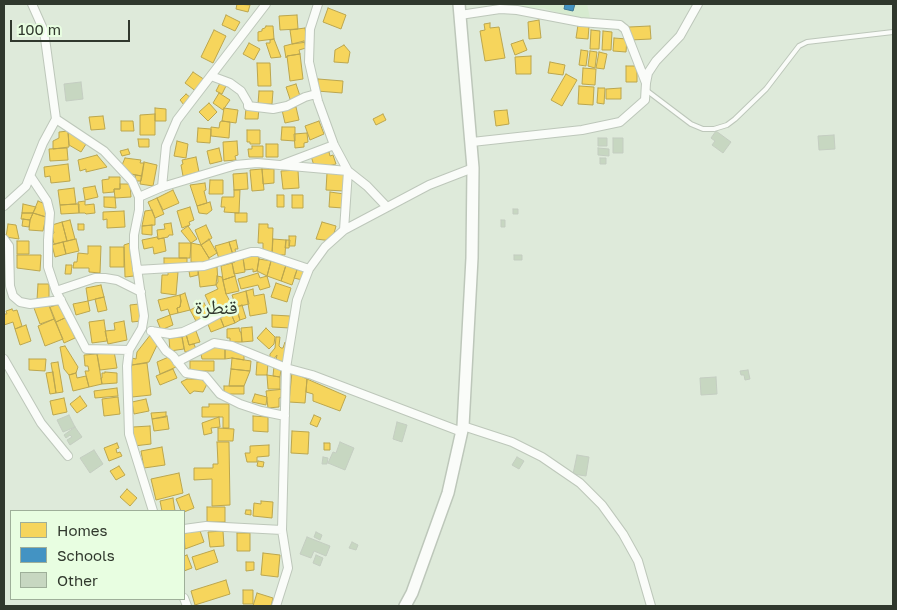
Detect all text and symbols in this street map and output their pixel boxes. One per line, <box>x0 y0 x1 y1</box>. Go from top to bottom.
scale bar <box>12 10 132 42</box>
text: 100 m <box>18 20 61 38</box>
district label: قنطرة <box>194 296 238 320</box>
legend <box>10 510 185 600</box>
text: Homes <box>57 521 107 539</box>
text: Schools <box>57 546 115 564</box>
text: Other <box>57 571 98 589</box>

